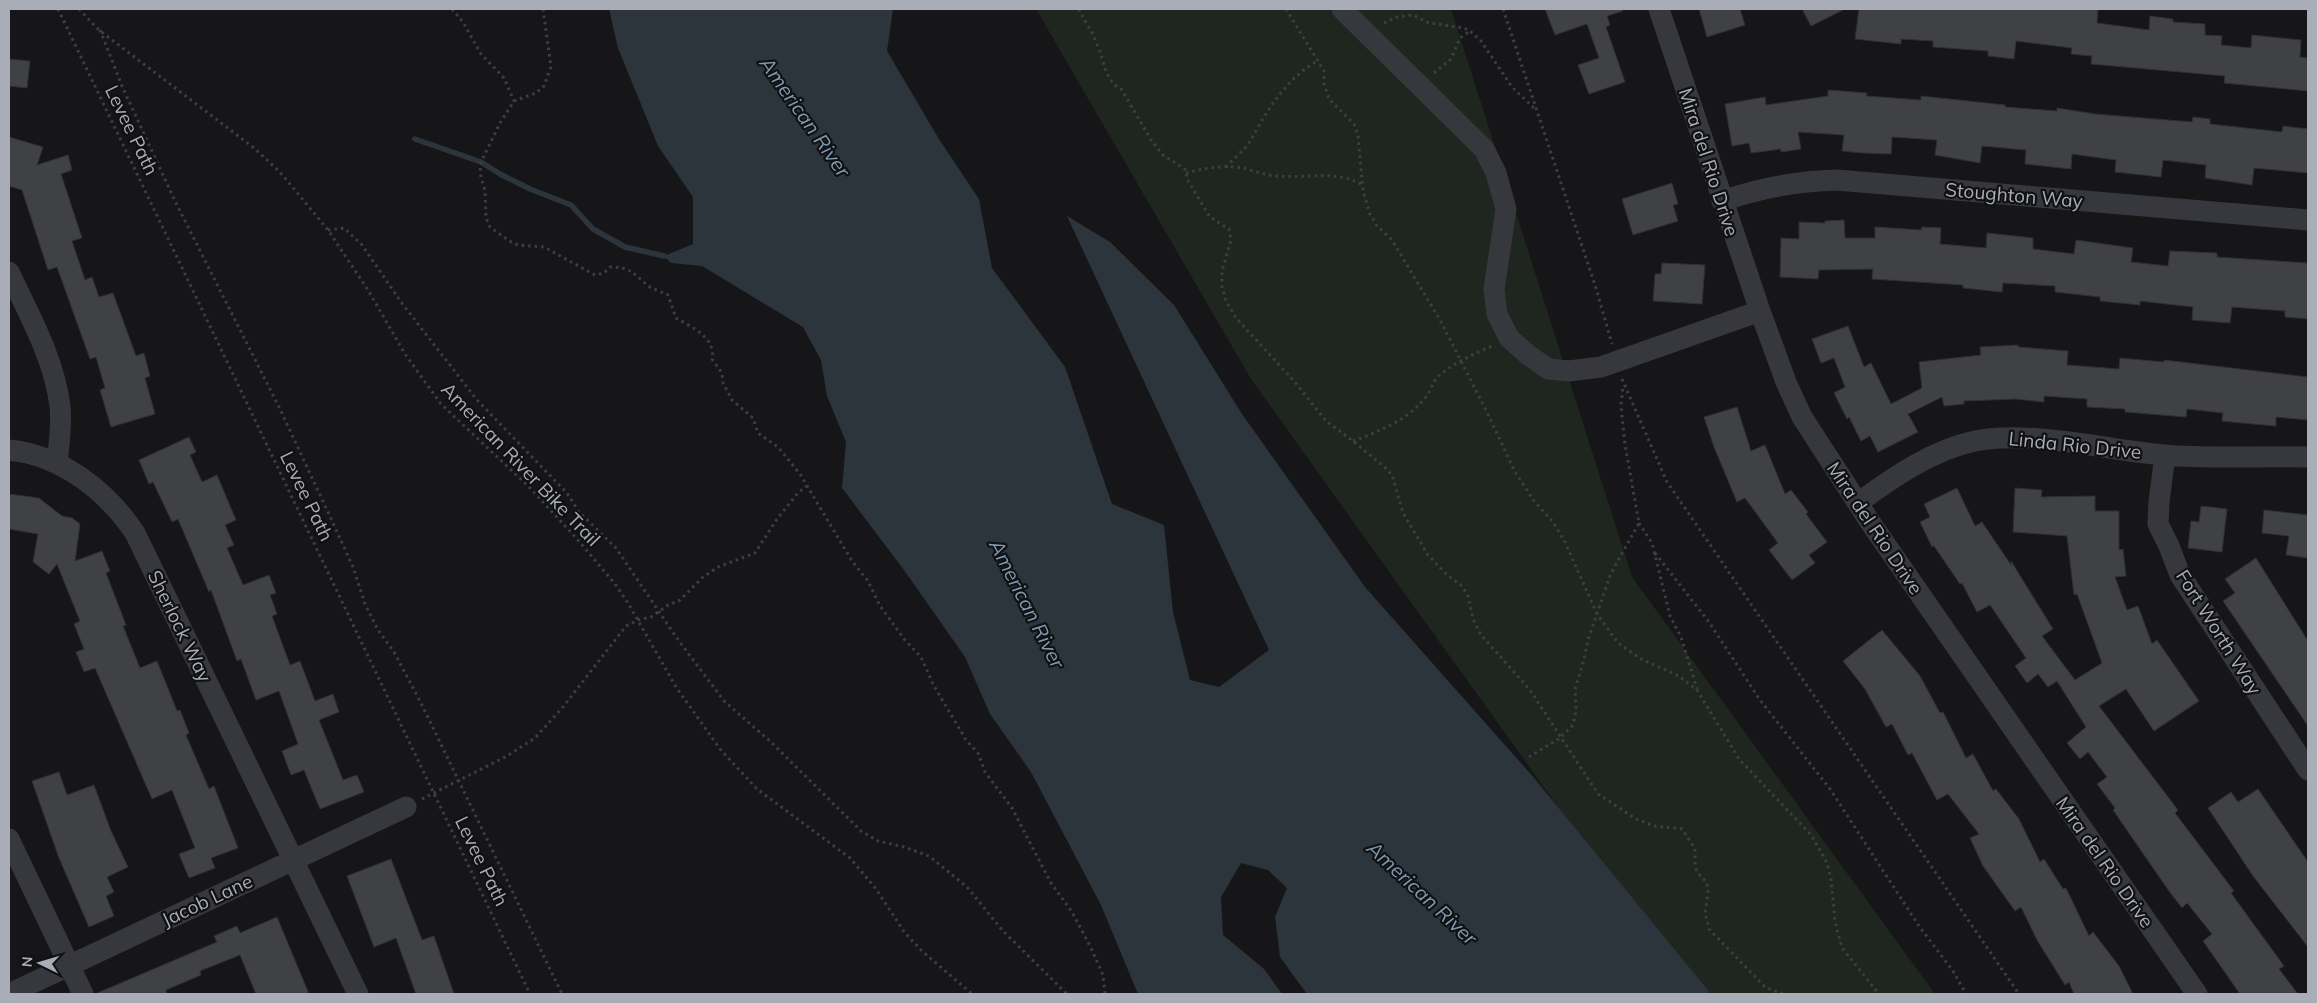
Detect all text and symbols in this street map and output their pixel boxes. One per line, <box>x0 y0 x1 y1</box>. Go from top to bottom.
water label: American River <box>754 51 857 182</box>
street label: Levee Path <box>100 81 164 179</box>
street label: Mira del Rio Drive <box>1674 85 1744 239</box>
street label: Stoughton Way <box>1944 177 2084 213</box>
street label: American River Bike Trail <box>436 377 606 551</box>
street label: Linda Rio Drive <box>2008 426 2142 464</box>
street label: Levee Path <box>275 447 339 545</box>
street label: Mira del Rio Drive <box>1822 457 1928 599</box>
water label: American River <box>984 534 1071 673</box>
street label: Fort Worth Way <box>2171 565 2267 699</box>
street label: Sherlock Way <box>143 566 217 686</box>
street label: Mira del Rio Drive <box>2051 792 2159 932</box>
street label: Levee Path <box>450 812 514 910</box>
water label: American River <box>1361 835 1483 950</box>
street label: Jacob Lane <box>158 869 256 931</box>
north arrow <box>15 938 65 988</box>
text: N <box>18 956 36 968</box>

